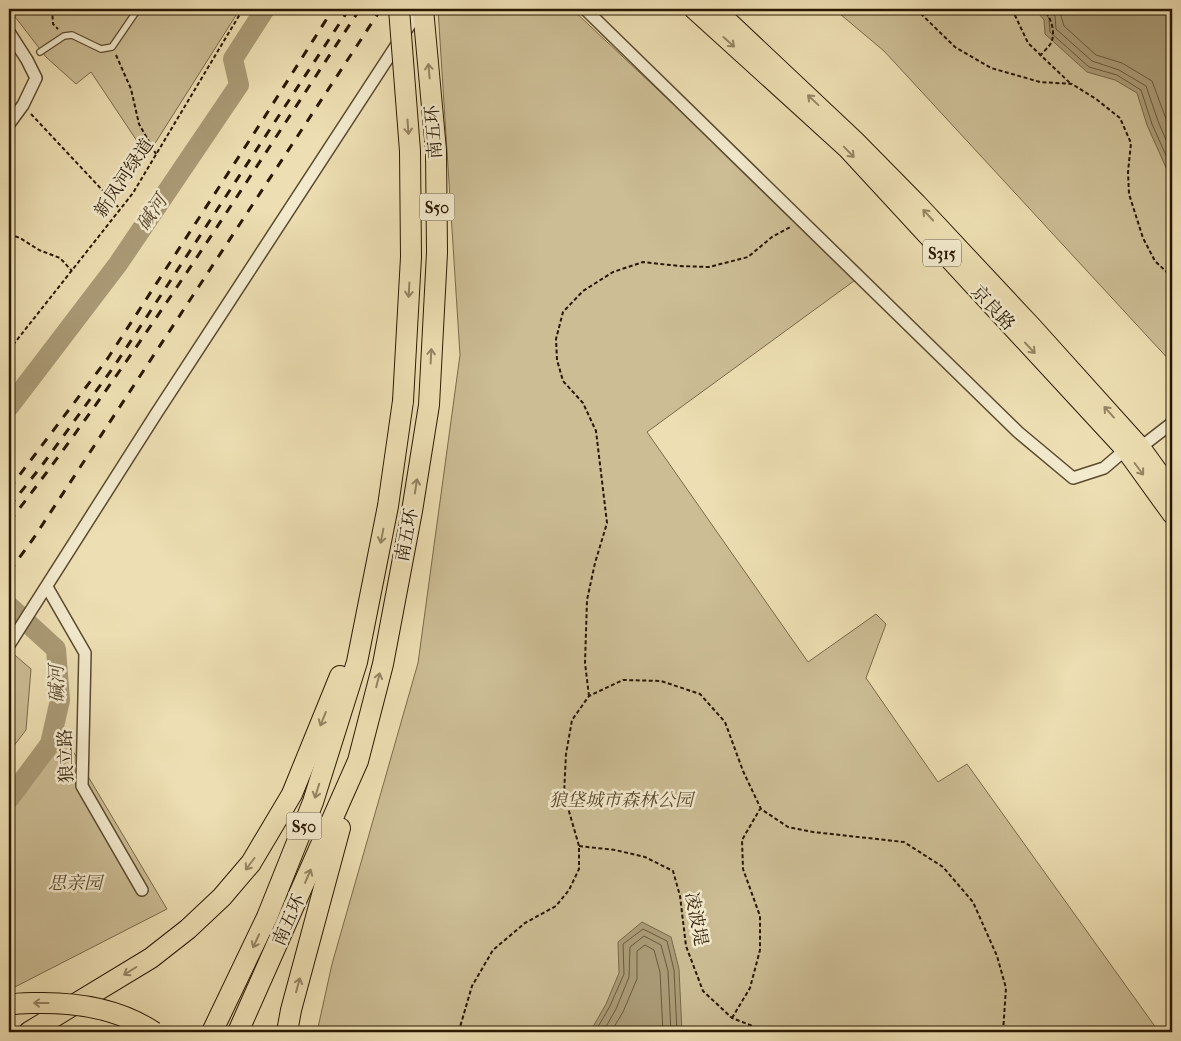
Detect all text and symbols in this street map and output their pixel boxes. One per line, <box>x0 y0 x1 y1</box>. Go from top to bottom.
one-way arrow <box>723 36 736 48</box>
one-way arrow <box>424 64 434 80</box>
one-way arrow <box>806 94 819 106</box>
street label: 南五环 <box>422 104 446 160</box>
one-way arrow <box>403 119 412 135</box>
street label: 新凤河绿道 <box>90 135 158 221</box>
one-way arrow <box>843 145 855 158</box>
water label: 碱河 <box>132 189 173 235</box>
road number: S50 <box>420 193 454 220</box>
one-way arrow <box>922 208 934 221</box>
road number: S315 <box>923 240 961 266</box>
one-way arrow <box>404 281 413 297</box>
street label: 京良路 <box>967 281 1019 335</box>
one-way arrow <box>1024 342 1036 355</box>
one-way arrow <box>427 348 436 364</box>
one-way arrow <box>1103 405 1115 418</box>
one-way arrow <box>1133 462 1144 475</box>
one-way arrow <box>411 479 421 495</box>
street label: 南五环 <box>392 506 422 564</box>
one-way arrow <box>376 528 386 544</box>
water label: 碱河 <box>46 662 68 703</box>
one-way arrow <box>374 673 384 689</box>
one-way arrow <box>317 711 327 726</box>
street label: 狼立路 <box>55 729 77 783</box>
one-way arrow <box>312 782 321 798</box>
park label: 狼垡城市森林公园 <box>549 790 696 811</box>
road number: S50 <box>286 812 322 839</box>
one-way arrow <box>245 857 255 871</box>
one-way arrow <box>304 869 314 884</box>
park label: 思亲园 <box>48 873 105 894</box>
street label: 凌波堤 <box>681 890 711 948</box>
street label: 南五环 <box>268 891 310 949</box>
one-way arrow <box>251 933 260 948</box>
one-way arrow <box>123 967 137 977</box>
one-way arrow <box>293 977 303 993</box>
one-way arrow <box>33 998 50 1008</box>

